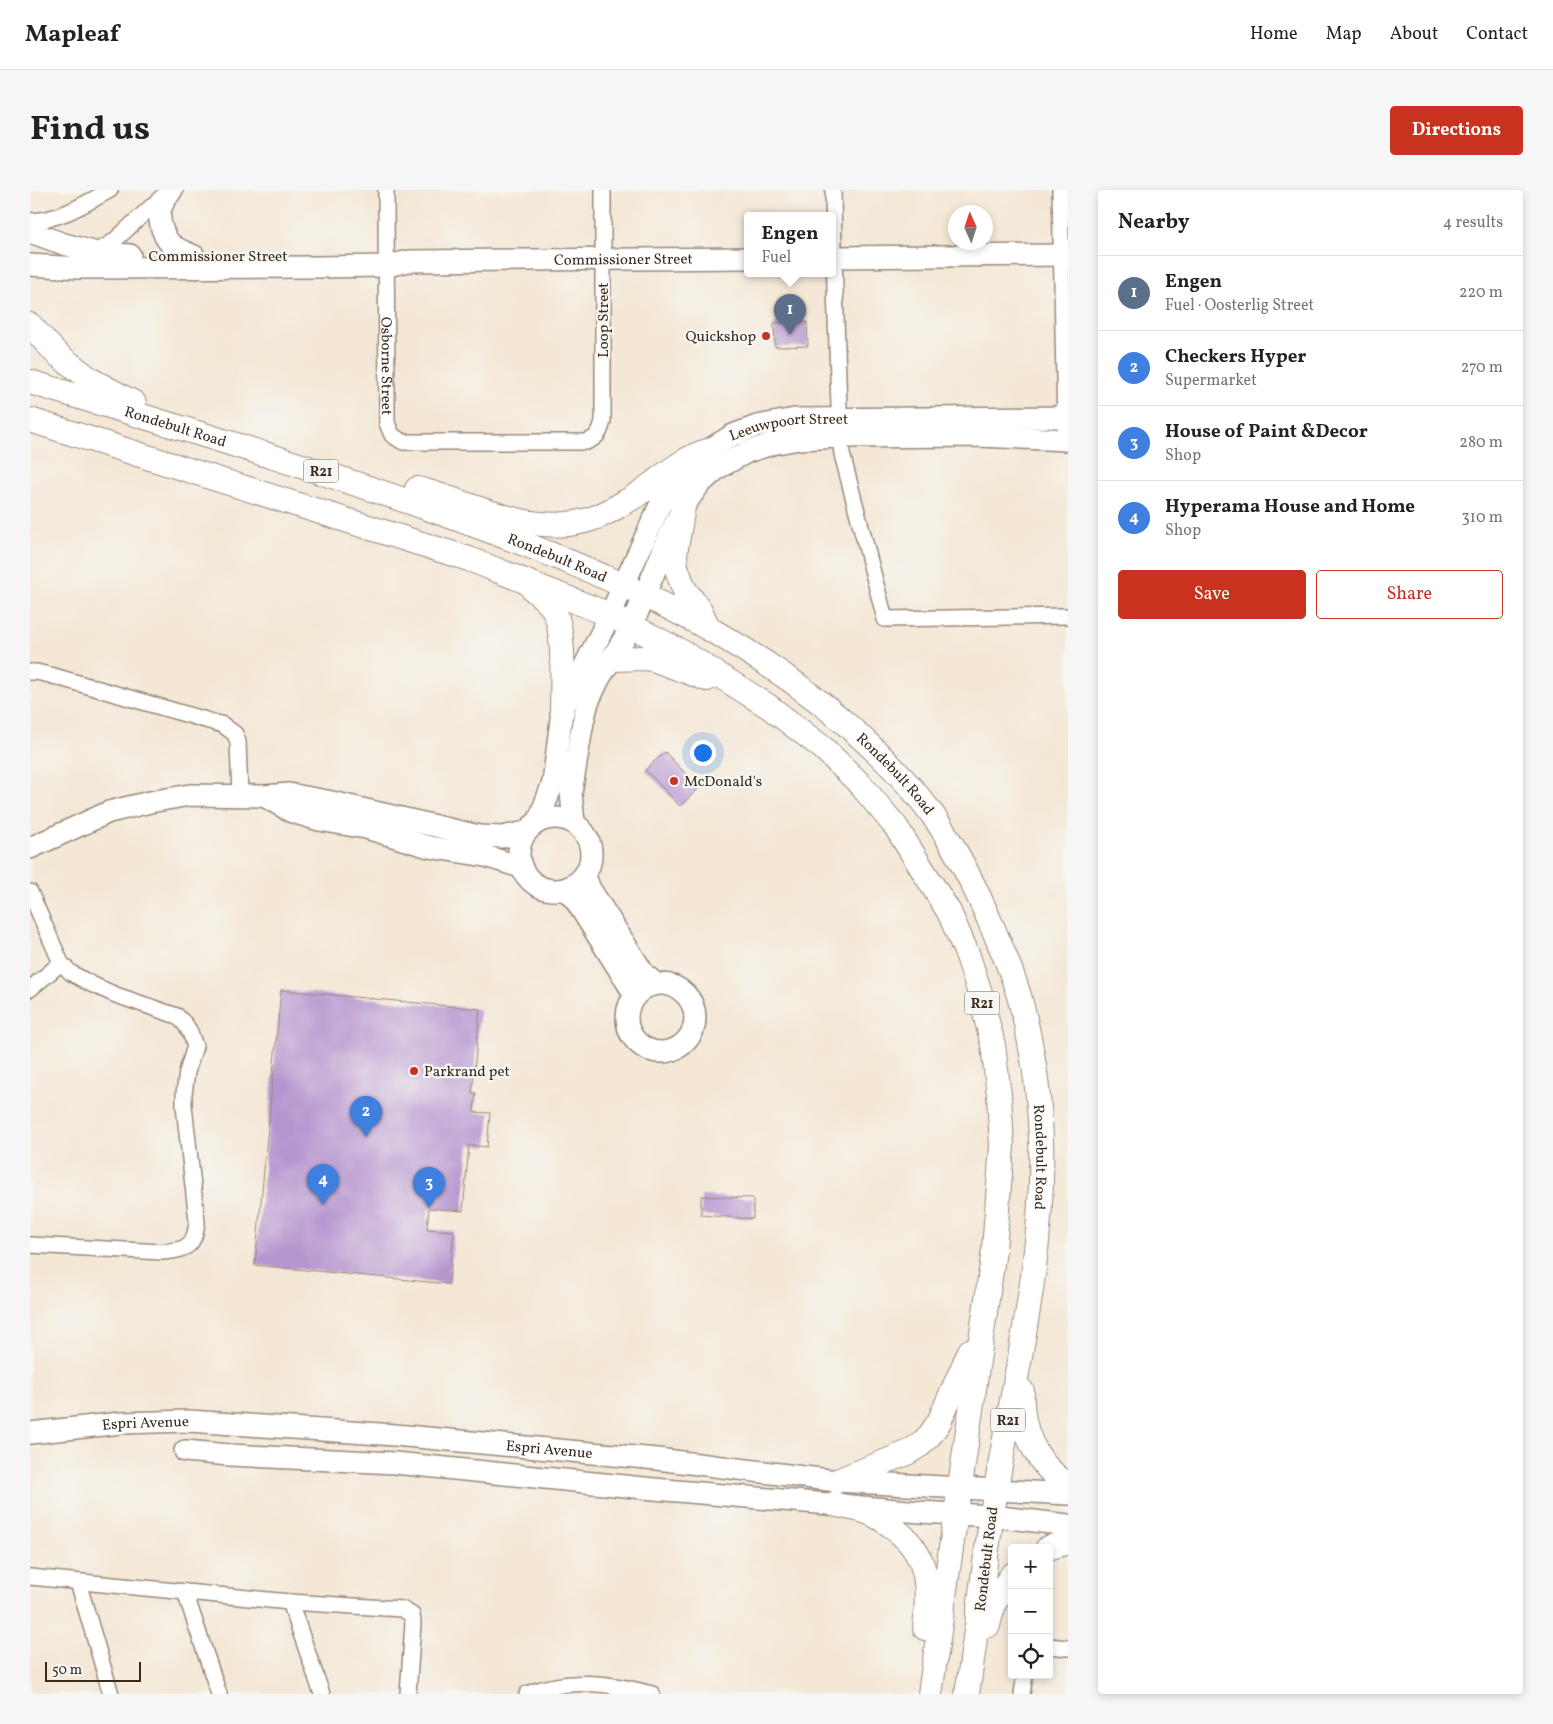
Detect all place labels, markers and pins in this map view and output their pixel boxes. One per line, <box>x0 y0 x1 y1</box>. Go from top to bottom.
pin: 1 <box>774 294 806 335</box>
place label: Quickshop <box>686 327 756 348</box>
marker: Quickshop <box>760 330 772 342</box>
place label: McDonald's <box>684 772 762 793</box>
marker: McDonald's <box>668 775 680 787</box>
place label: Parkrand pet <box>424 1062 510 1083</box>
marker: Parkrand pet <box>408 1065 420 1077</box>
pin: 2 <box>350 1096 382 1137</box>
pin: 4 <box>307 1164 339 1205</box>
pin: 3 <box>413 1167 445 1208</box>

